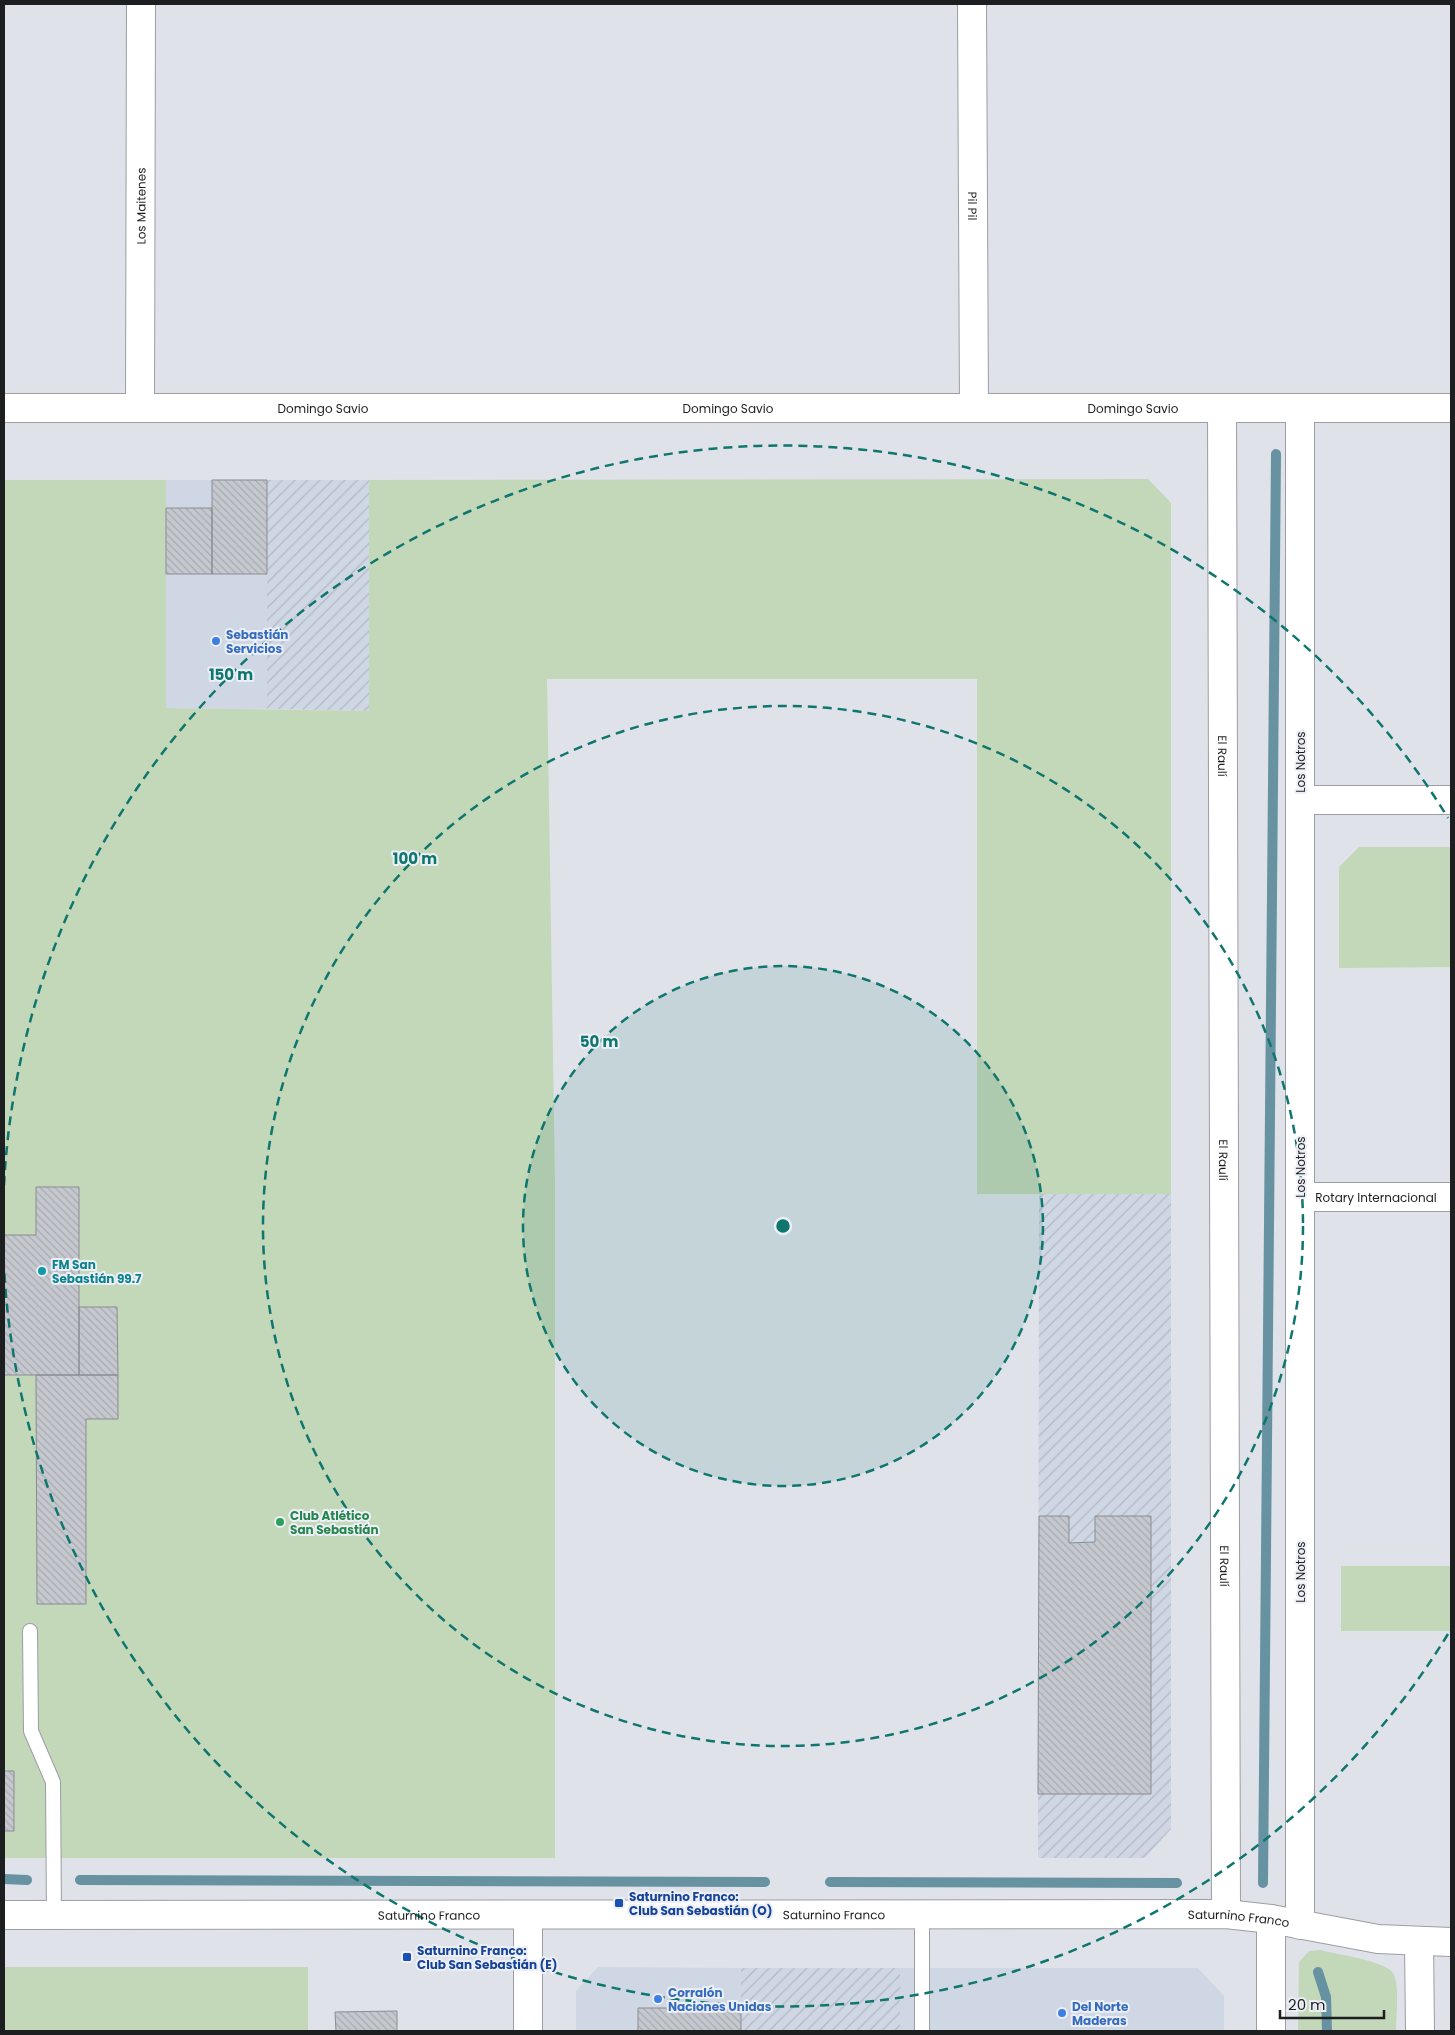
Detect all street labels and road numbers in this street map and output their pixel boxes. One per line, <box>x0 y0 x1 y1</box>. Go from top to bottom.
street label: Los Maitenes <box>132 167 149 245</box>
street label: Pil Pil <box>964 191 982 221</box>
street label: Domingo Savio <box>278 400 369 417</box>
street label: Domingo Savio <box>683 400 774 417</box>
street label: Domingo Savio <box>1088 400 1179 417</box>
street label: Los Notros <box>1292 731 1309 793</box>
street label: El Raulí <box>1214 735 1231 777</box>
street label: Los Notros <box>1292 1136 1309 1198</box>
street label: El Raulí <box>1215 1139 1233 1181</box>
street label: Rotary Internacional <box>1315 1189 1437 1206</box>
street label: Los Notros <box>1292 1541 1309 1603</box>
street label: El Raulí <box>1217 1545 1234 1587</box>
street label: Saturnino Franco <box>1188 1905 1291 1931</box>
street label: Saturnino Franco <box>378 1906 480 1923</box>
street label: Saturnino Franco <box>783 1906 885 1923</box>

